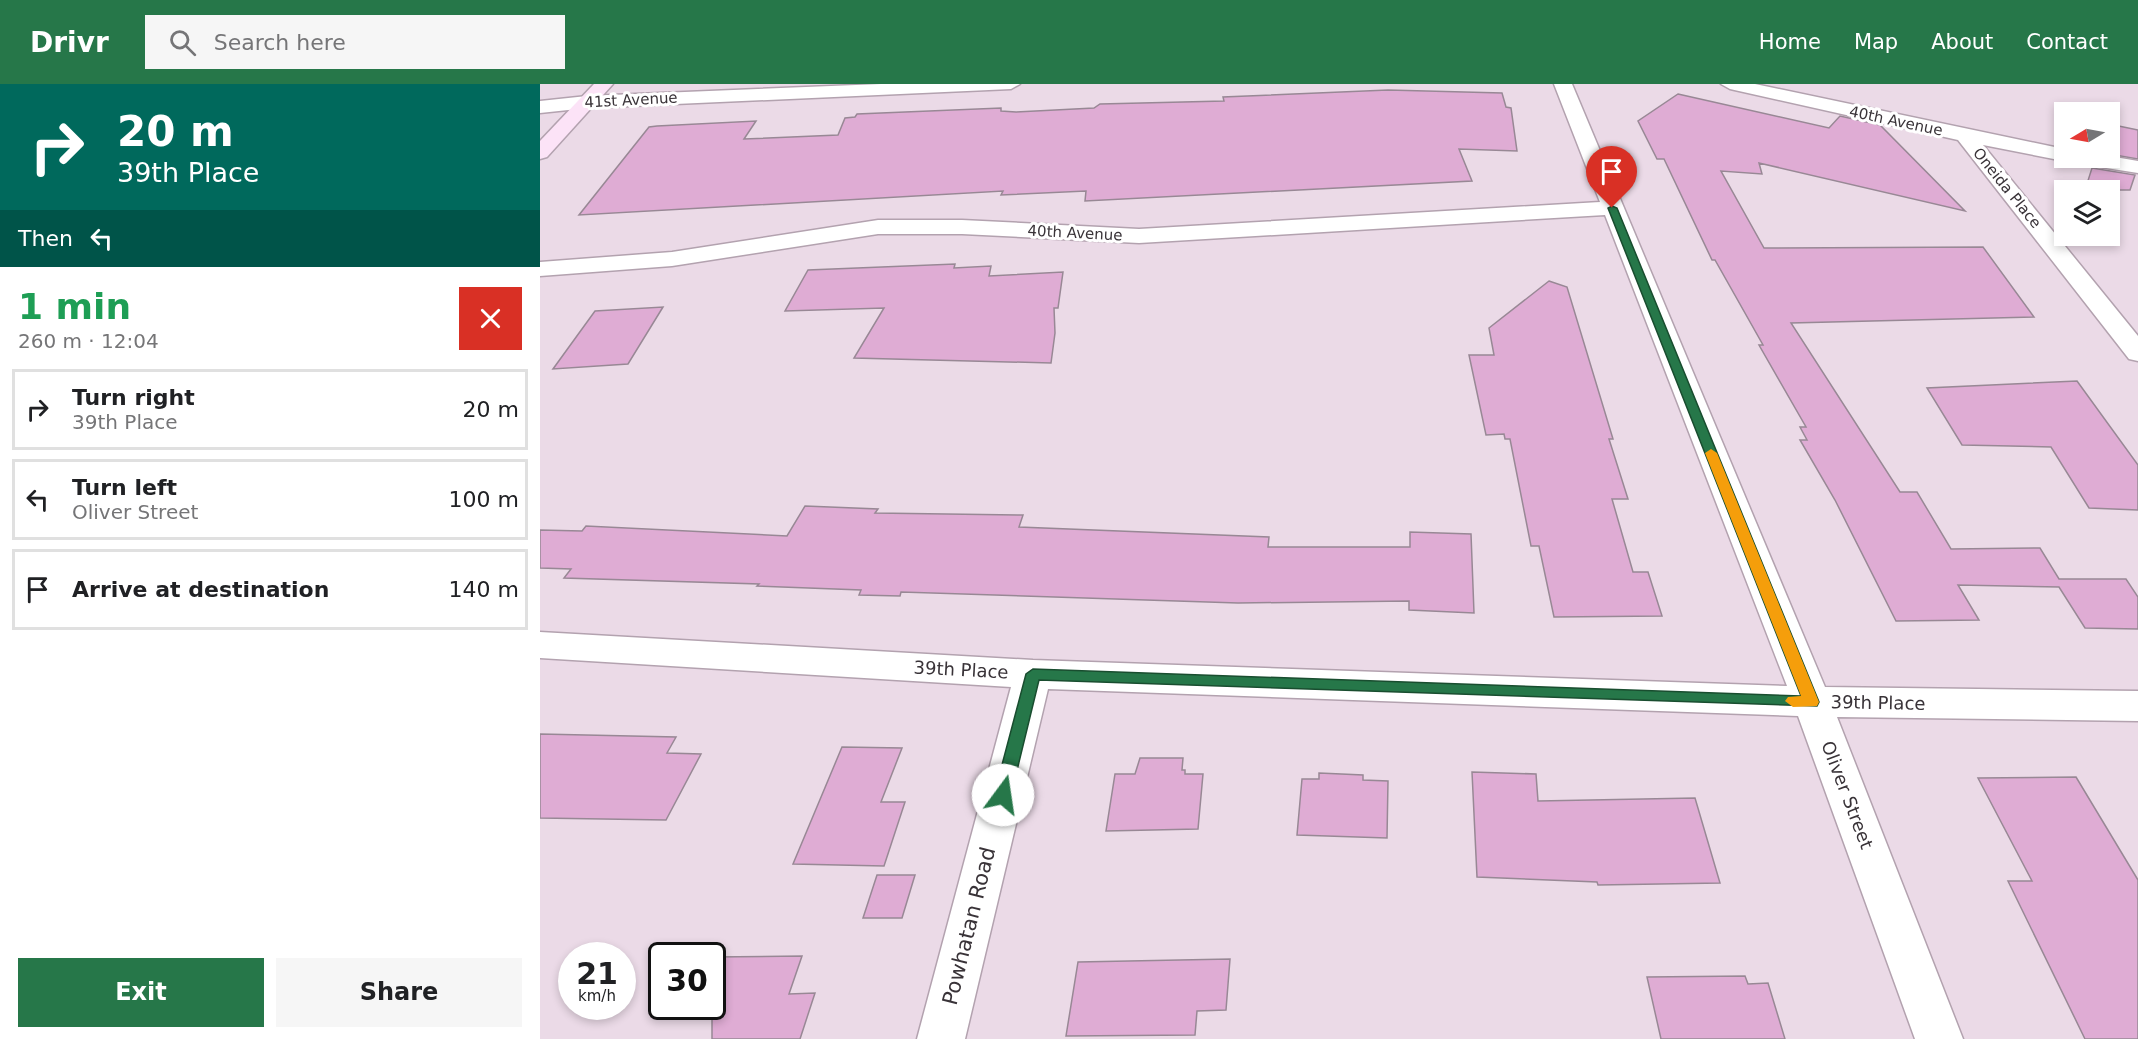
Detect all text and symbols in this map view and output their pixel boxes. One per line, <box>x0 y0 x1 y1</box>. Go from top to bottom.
search box <box>145 15 565 69</box>
text: Drivr <box>30 26 109 59</box>
icon: search <box>166 26 199 59</box>
text: Search here <box>214 30 346 55</box>
text: Home <box>1759 30 1821 54</box>
text: Map <box>1854 30 1898 54</box>
text: About <box>1931 30 1993 54</box>
text: Contact <box>2026 30 2108 54</box>
street label: 41st Avenue <box>584 89 678 111</box>
street label: 40th Avenue <box>1848 102 1944 140</box>
north arrow <box>2054 102 2120 168</box>
map controls <box>2054 102 2120 246</box>
text: 20 m <box>117 107 234 156</box>
icon: right <box>18 108 96 186</box>
street label: Oneida Place <box>1969 144 2045 232</box>
pin <box>1586 146 1637 208</box>
icon: arrive <box>1595 155 1628 188</box>
text: 39th Place <box>117 157 259 188</box>
button: layers <box>2054 180 2120 246</box>
icon: left <box>85 222 118 255</box>
street label: 40th Avenue <box>1027 222 1123 244</box>
text: Then <box>18 226 73 251</box>
text: 1 min <box>18 286 131 327</box>
button: close <box>459 287 522 350</box>
text: 260 m · 12:04 <box>18 329 159 353</box>
text: Turn right <box>72 385 195 410</box>
icon: right <box>21 393 54 426</box>
text: 20 m <box>463 397 519 422</box>
text: 39th Place <box>72 410 178 434</box>
text: Turn left <box>72 475 177 500</box>
icon: left <box>21 483 54 516</box>
text: 100 m <box>449 487 519 512</box>
text: Oliver Street <box>72 500 198 524</box>
icon: arrive <box>21 573 54 606</box>
text: Arrive at destination <box>72 577 329 602</box>
text: 140 m <box>449 577 519 602</box>
street label: 39th Place <box>913 657 1009 682</box>
street label: 39th Place <box>1830 691 1926 714</box>
street label: Oliver Street <box>1817 738 1878 852</box>
position arrow <box>971 763 1035 827</box>
street label: Powhatan Road <box>938 845 1000 1007</box>
speed limit sign: 30 <box>648 942 726 1020</box>
text: 21 <box>576 956 618 991</box>
button: Exit <box>18 958 264 1027</box>
button: Share <box>276 958 522 1027</box>
text: km/h <box>578 987 616 1005</box>

